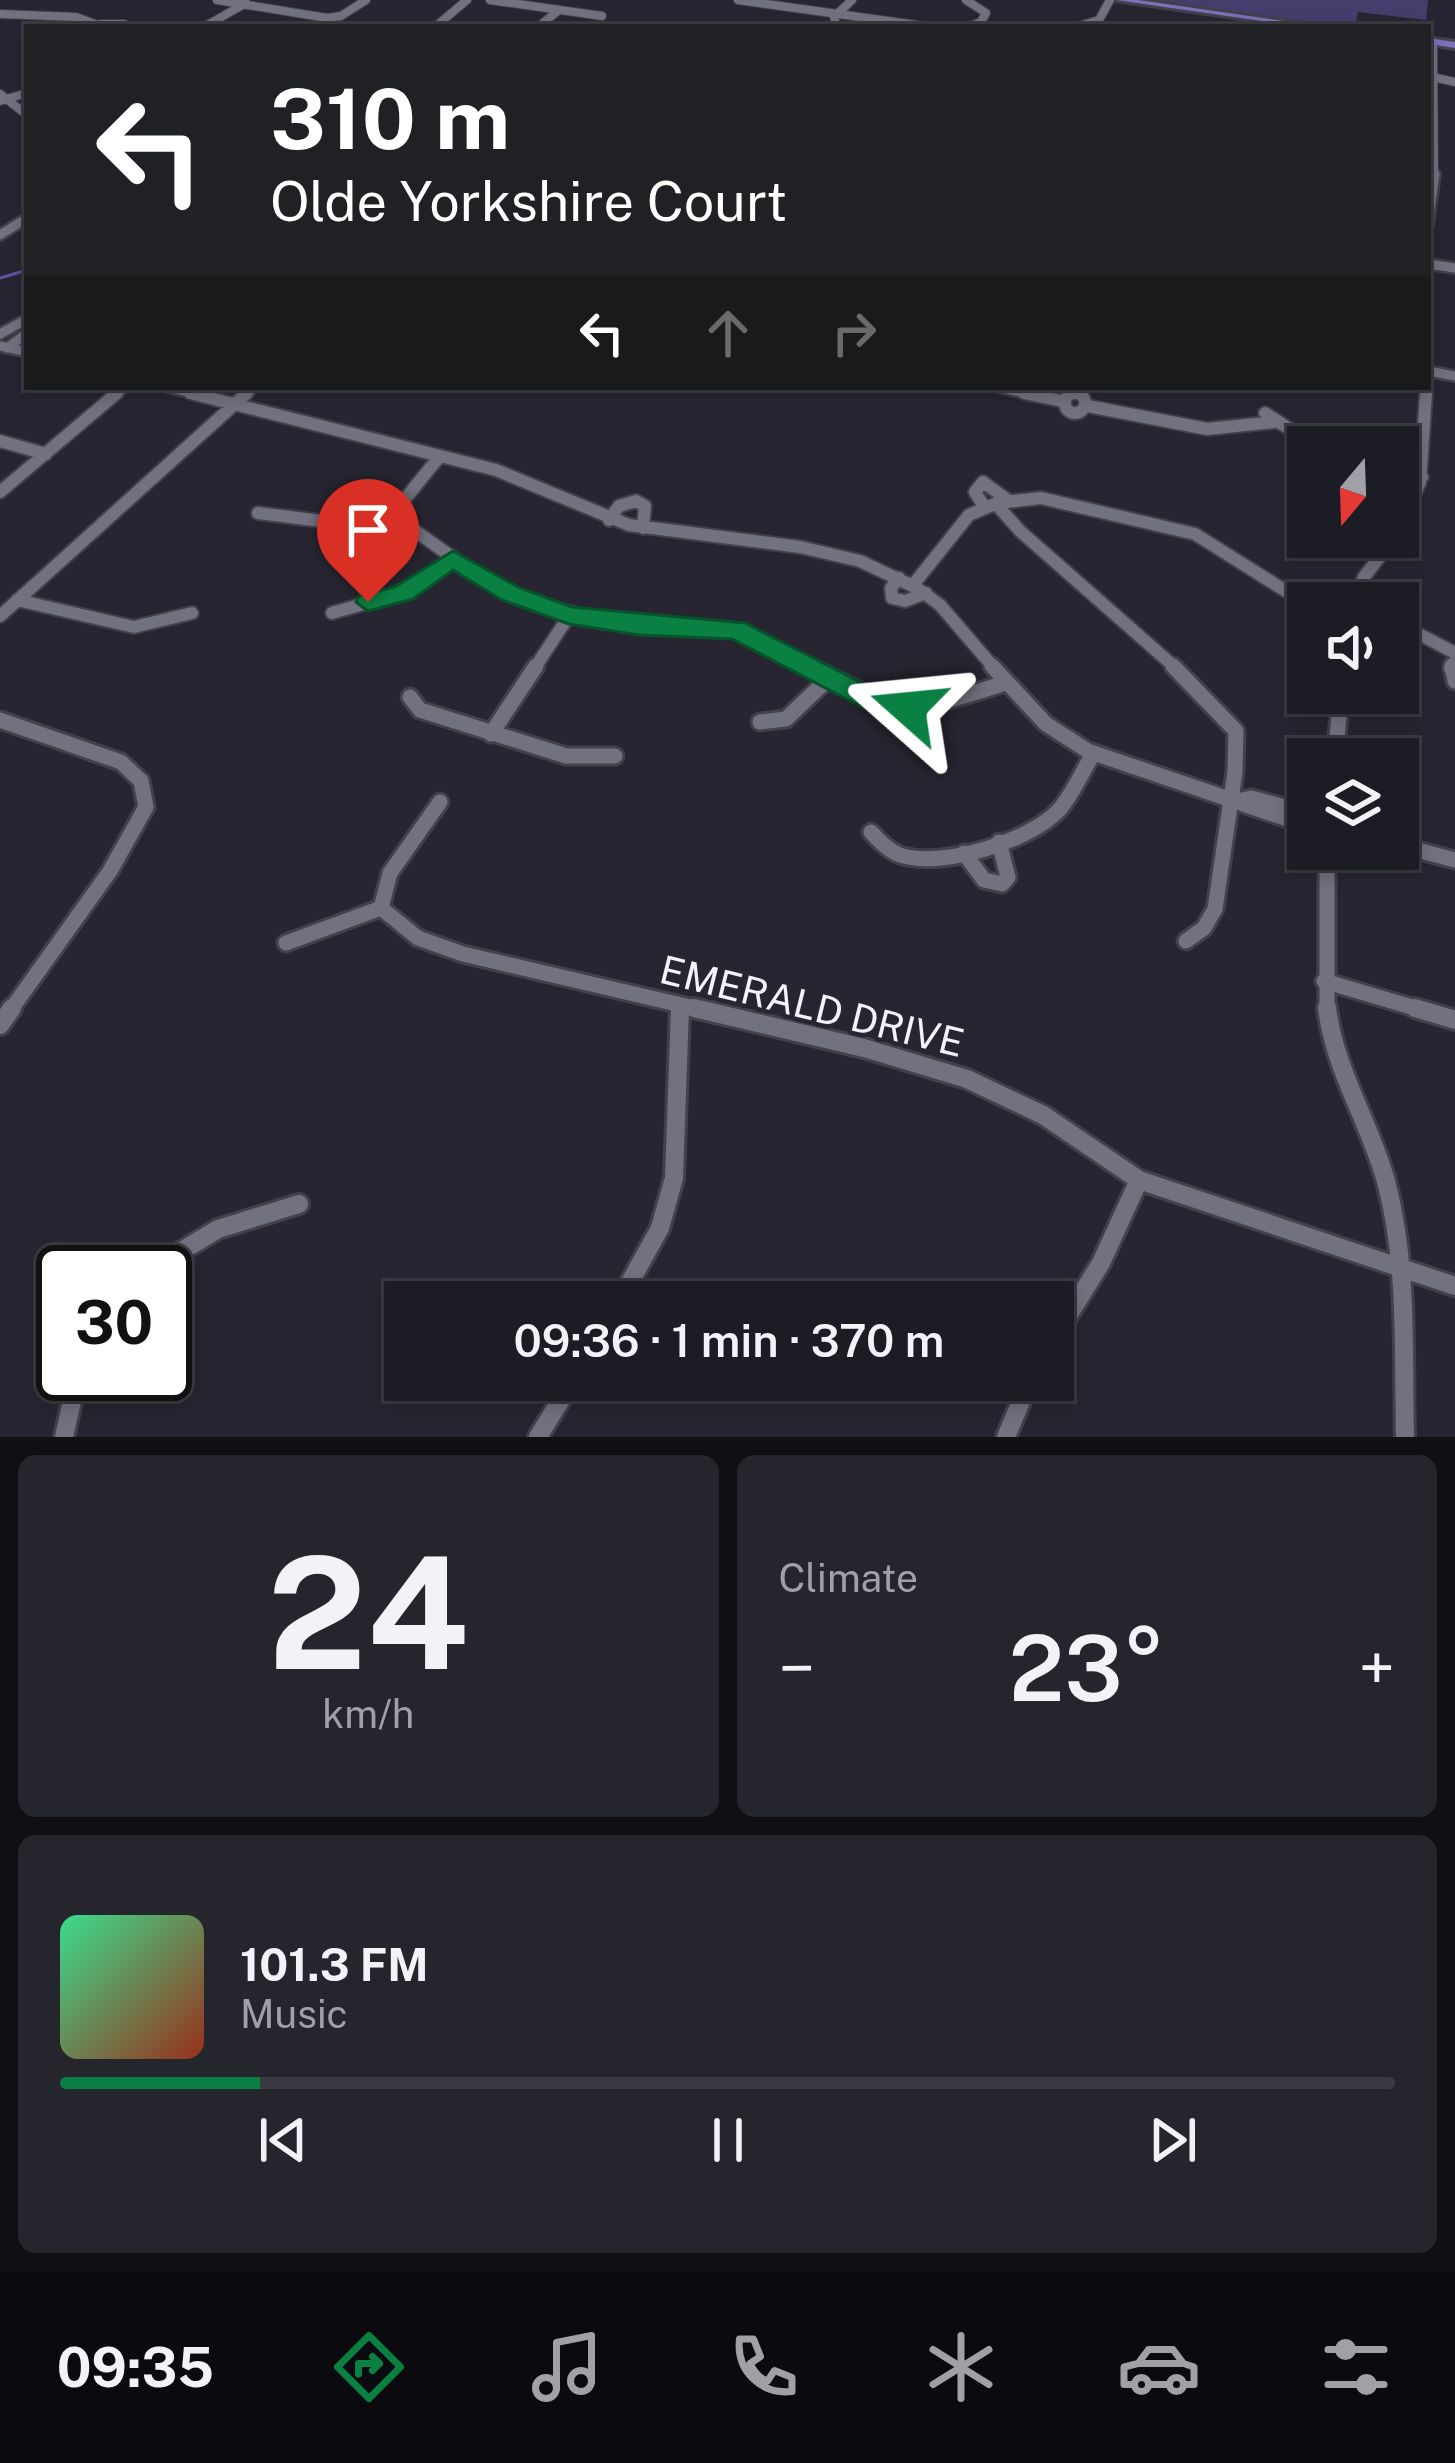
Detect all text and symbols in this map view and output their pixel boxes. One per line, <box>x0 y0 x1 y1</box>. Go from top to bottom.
text: 310 m <box>270 69 510 168</box>
icon: left <box>72 72 228 228</box>
text: Olde Yorkshire Court <box>270 170 787 233</box>
icon: left <box>569 300 635 366</box>
icon: ahead <box>695 300 761 366</box>
icon: right <box>821 300 887 366</box>
north arrow <box>1287 426 1419 558</box>
map controls <box>1287 426 1419 870</box>
pin <box>317 479 419 602</box>
icon: arrive <box>335 497 401 563</box>
button: sound <box>1287 582 1419 714</box>
position arrow <box>845 645 971 771</box>
button: layers <box>1287 738 1419 870</box>
street label: EMERALD DRIVE <box>655 946 969 1066</box>
speed limit sign: 30 <box>36 1245 192 1401</box>
text: 09:36 · 1 min · 370 m <box>513 1314 945 1367</box>
text: 24 <box>268 1521 469 1704</box>
text: Climate <box>779 1555 918 1601</box>
text: 23° <box>1009 1615 1165 1721</box>
text: − <box>779 1629 815 1707</box>
text: + <box>1358 1629 1395 1707</box>
text: km/h <box>322 1691 414 1737</box>
text: 101.3 FM <box>240 1938 429 1991</box>
text: Music <box>240 1991 348 2037</box>
icon: previous <box>250 2107 316 2173</box>
icon: pause <box>695 2107 761 2173</box>
icon: next <box>1140 2107 1206 2173</box>
icon: directions <box>327 2325 411 2409</box>
icon: music <box>525 2325 609 2409</box>
icon: phone <box>722 2325 806 2409</box>
icon: climate <box>919 2325 1003 2409</box>
icon: car <box>1117 2325 1201 2409</box>
icon: filters <box>1314 2325 1398 2409</box>
text: 09:35 <box>57 2336 214 2399</box>

